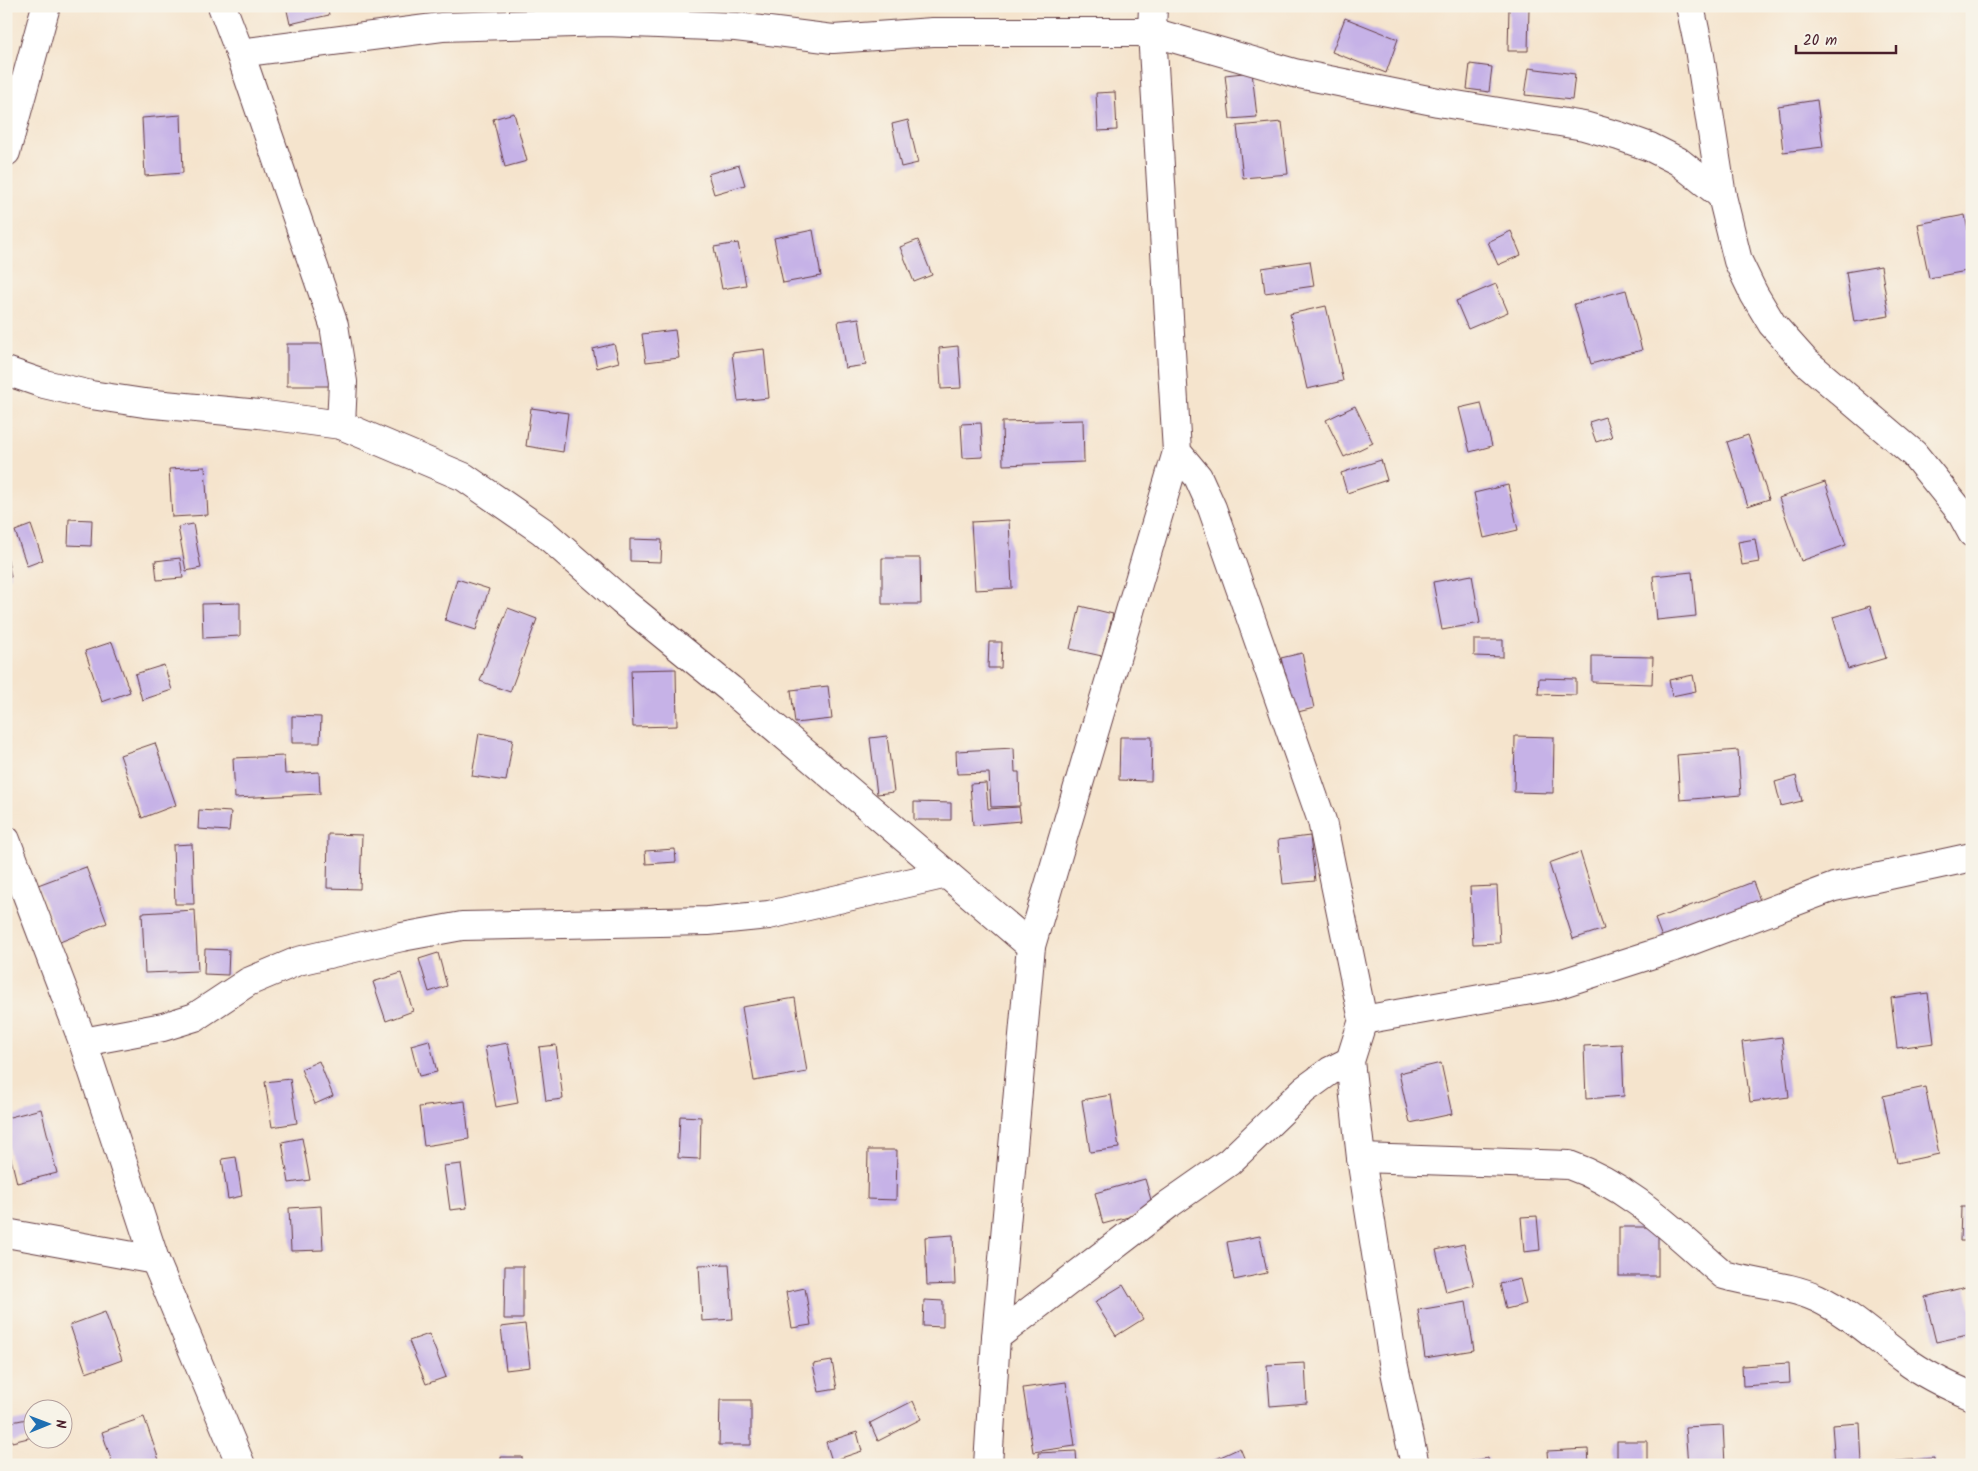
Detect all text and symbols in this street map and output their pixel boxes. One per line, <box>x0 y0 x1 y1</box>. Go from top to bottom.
scale bar <box>1796 22 1896 54</box>
text: 20 m <box>1803 29 1837 53</box>
north arrow <box>22 1398 72 1448</box>
text: N <box>49 1419 71 1429</box>

